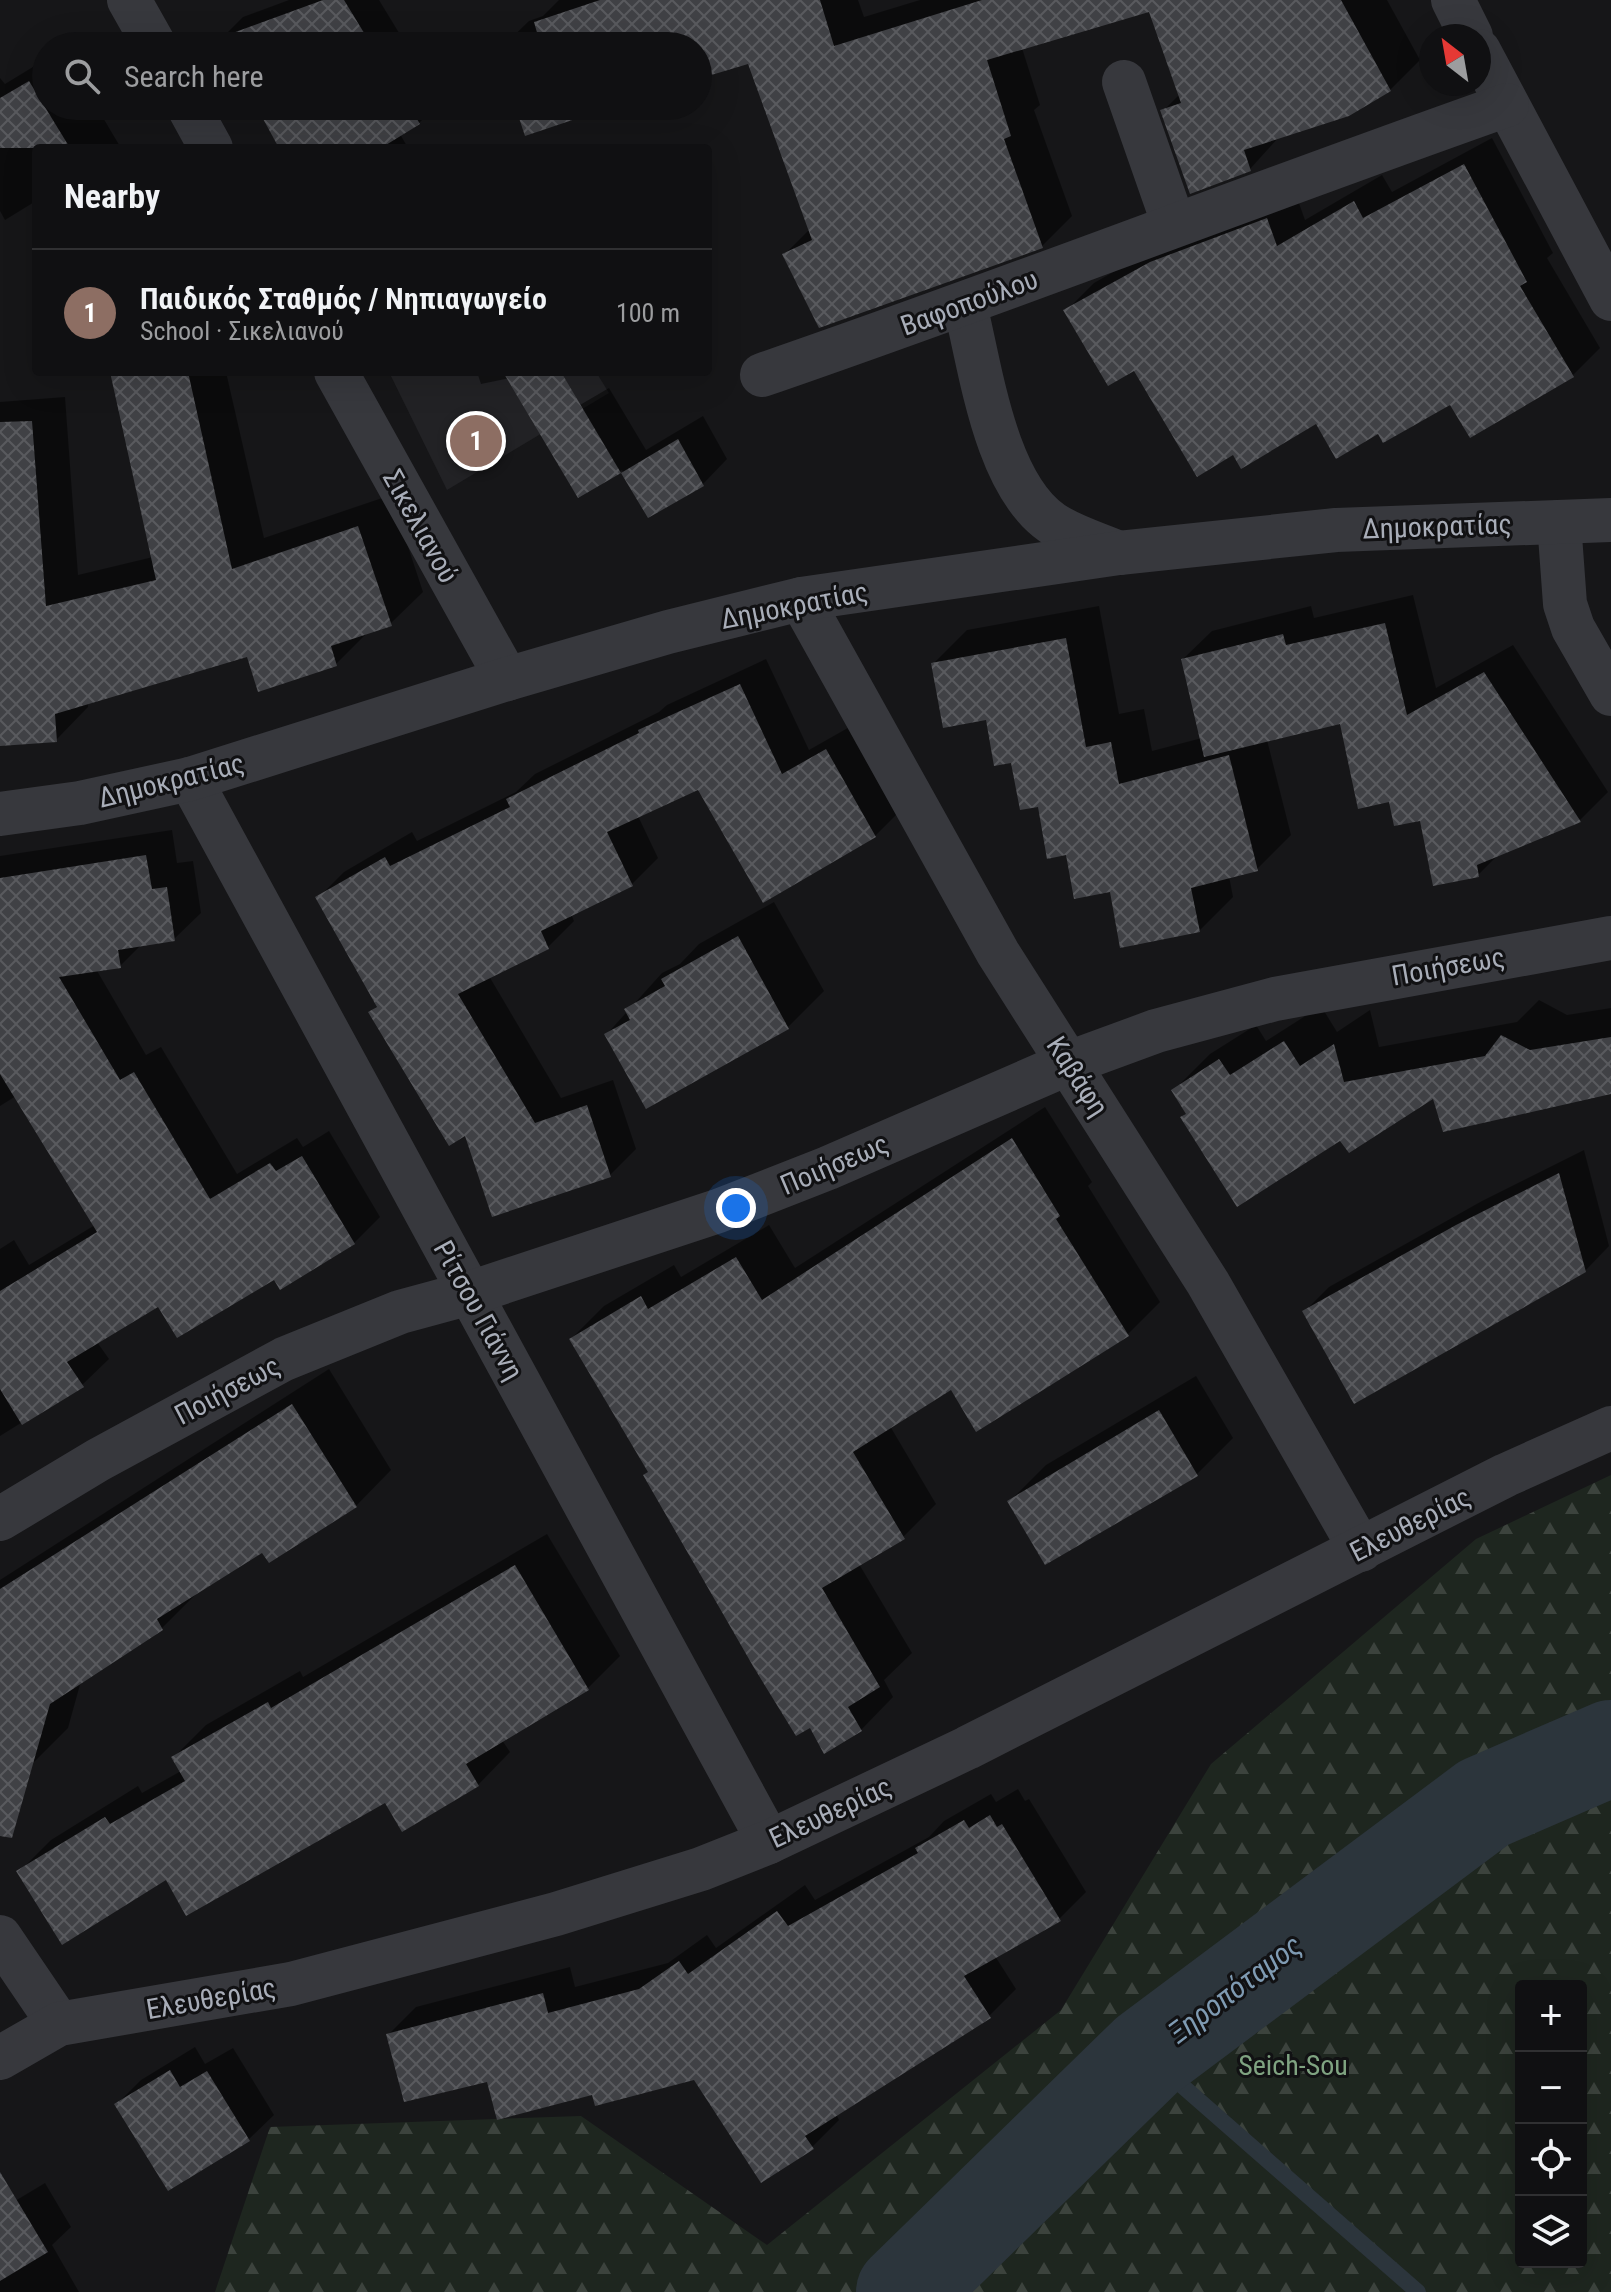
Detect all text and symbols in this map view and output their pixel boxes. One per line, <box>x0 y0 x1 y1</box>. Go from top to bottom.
north arrow <box>1419 24 1491 96</box>
search box <box>32 32 712 120</box>
icon: search <box>60 54 104 98</box>
text: Search here <box>124 59 264 94</box>
text: Nearby <box>64 176 160 216</box>
street label: Βαφοπούλου <box>896 262 1042 343</box>
text: Παιδικός Σταθμός / Νηπιαγωγείο <box>140 281 547 316</box>
text: 1 <box>83 298 97 328</box>
text: 100 m <box>616 298 680 328</box>
text: School · Σικελιανού <box>140 316 344 346</box>
pin: 1 <box>450 411 502 471</box>
street label: Σικελιανού <box>376 464 465 589</box>
street label: Δημοκρατίας <box>1362 507 1512 546</box>
street label: Δημοκρατίας <box>718 575 870 636</box>
street label: Δημοκρατίας <box>95 746 247 815</box>
street label: Ποιήσεως <box>1389 940 1507 993</box>
street label: Καβάφη <box>1040 1030 1115 1122</box>
street label: Ποιήσεως <box>775 1127 893 1202</box>
your location <box>716 1188 756 1228</box>
street label: Ρίτσου Γιάννη <box>427 1235 530 1386</box>
street label: Ποιήσεως <box>169 1349 285 1432</box>
street label: Ελευθερίας <box>1344 1480 1476 1569</box>
street label: Ελευθερίας <box>764 1770 896 1855</box>
water label: Ξηροπόταμος <box>1161 1927 1308 2050</box>
street label: Ελευθερίας <box>144 1971 278 2026</box>
map controls <box>1515 1980 1587 2268</box>
button: + <box>1515 1980 1587 2052</box>
park label: Seich-Sou <box>1238 2049 1348 2082</box>
button: − <box>1515 2052 1587 2124</box>
button: locate <box>1515 2124 1587 2196</box>
button: layers <box>1515 2196 1587 2268</box>

